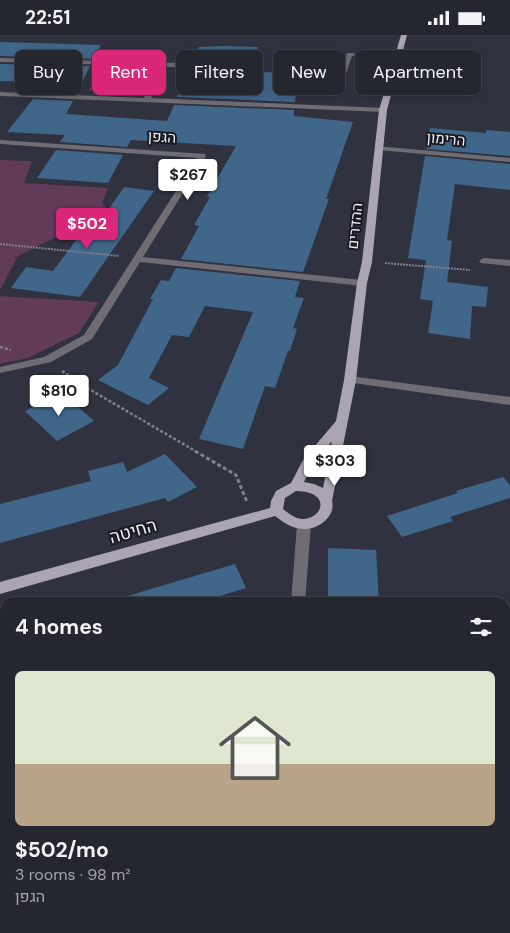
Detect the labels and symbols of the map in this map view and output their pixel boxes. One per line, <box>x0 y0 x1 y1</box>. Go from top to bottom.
street label: הגפן <box>147 126 177 148</box>
street label: הרימון <box>426 127 466 151</box>
pin: $267 <box>158 159 218 201</box>
street label: ההדרים <box>343 202 367 250</box>
pin: $502 <box>57 207 117 250</box>
pin: $810 <box>29 375 89 417</box>
pin: $303 <box>305 445 365 487</box>
street label: החיטה <box>106 513 160 549</box>

